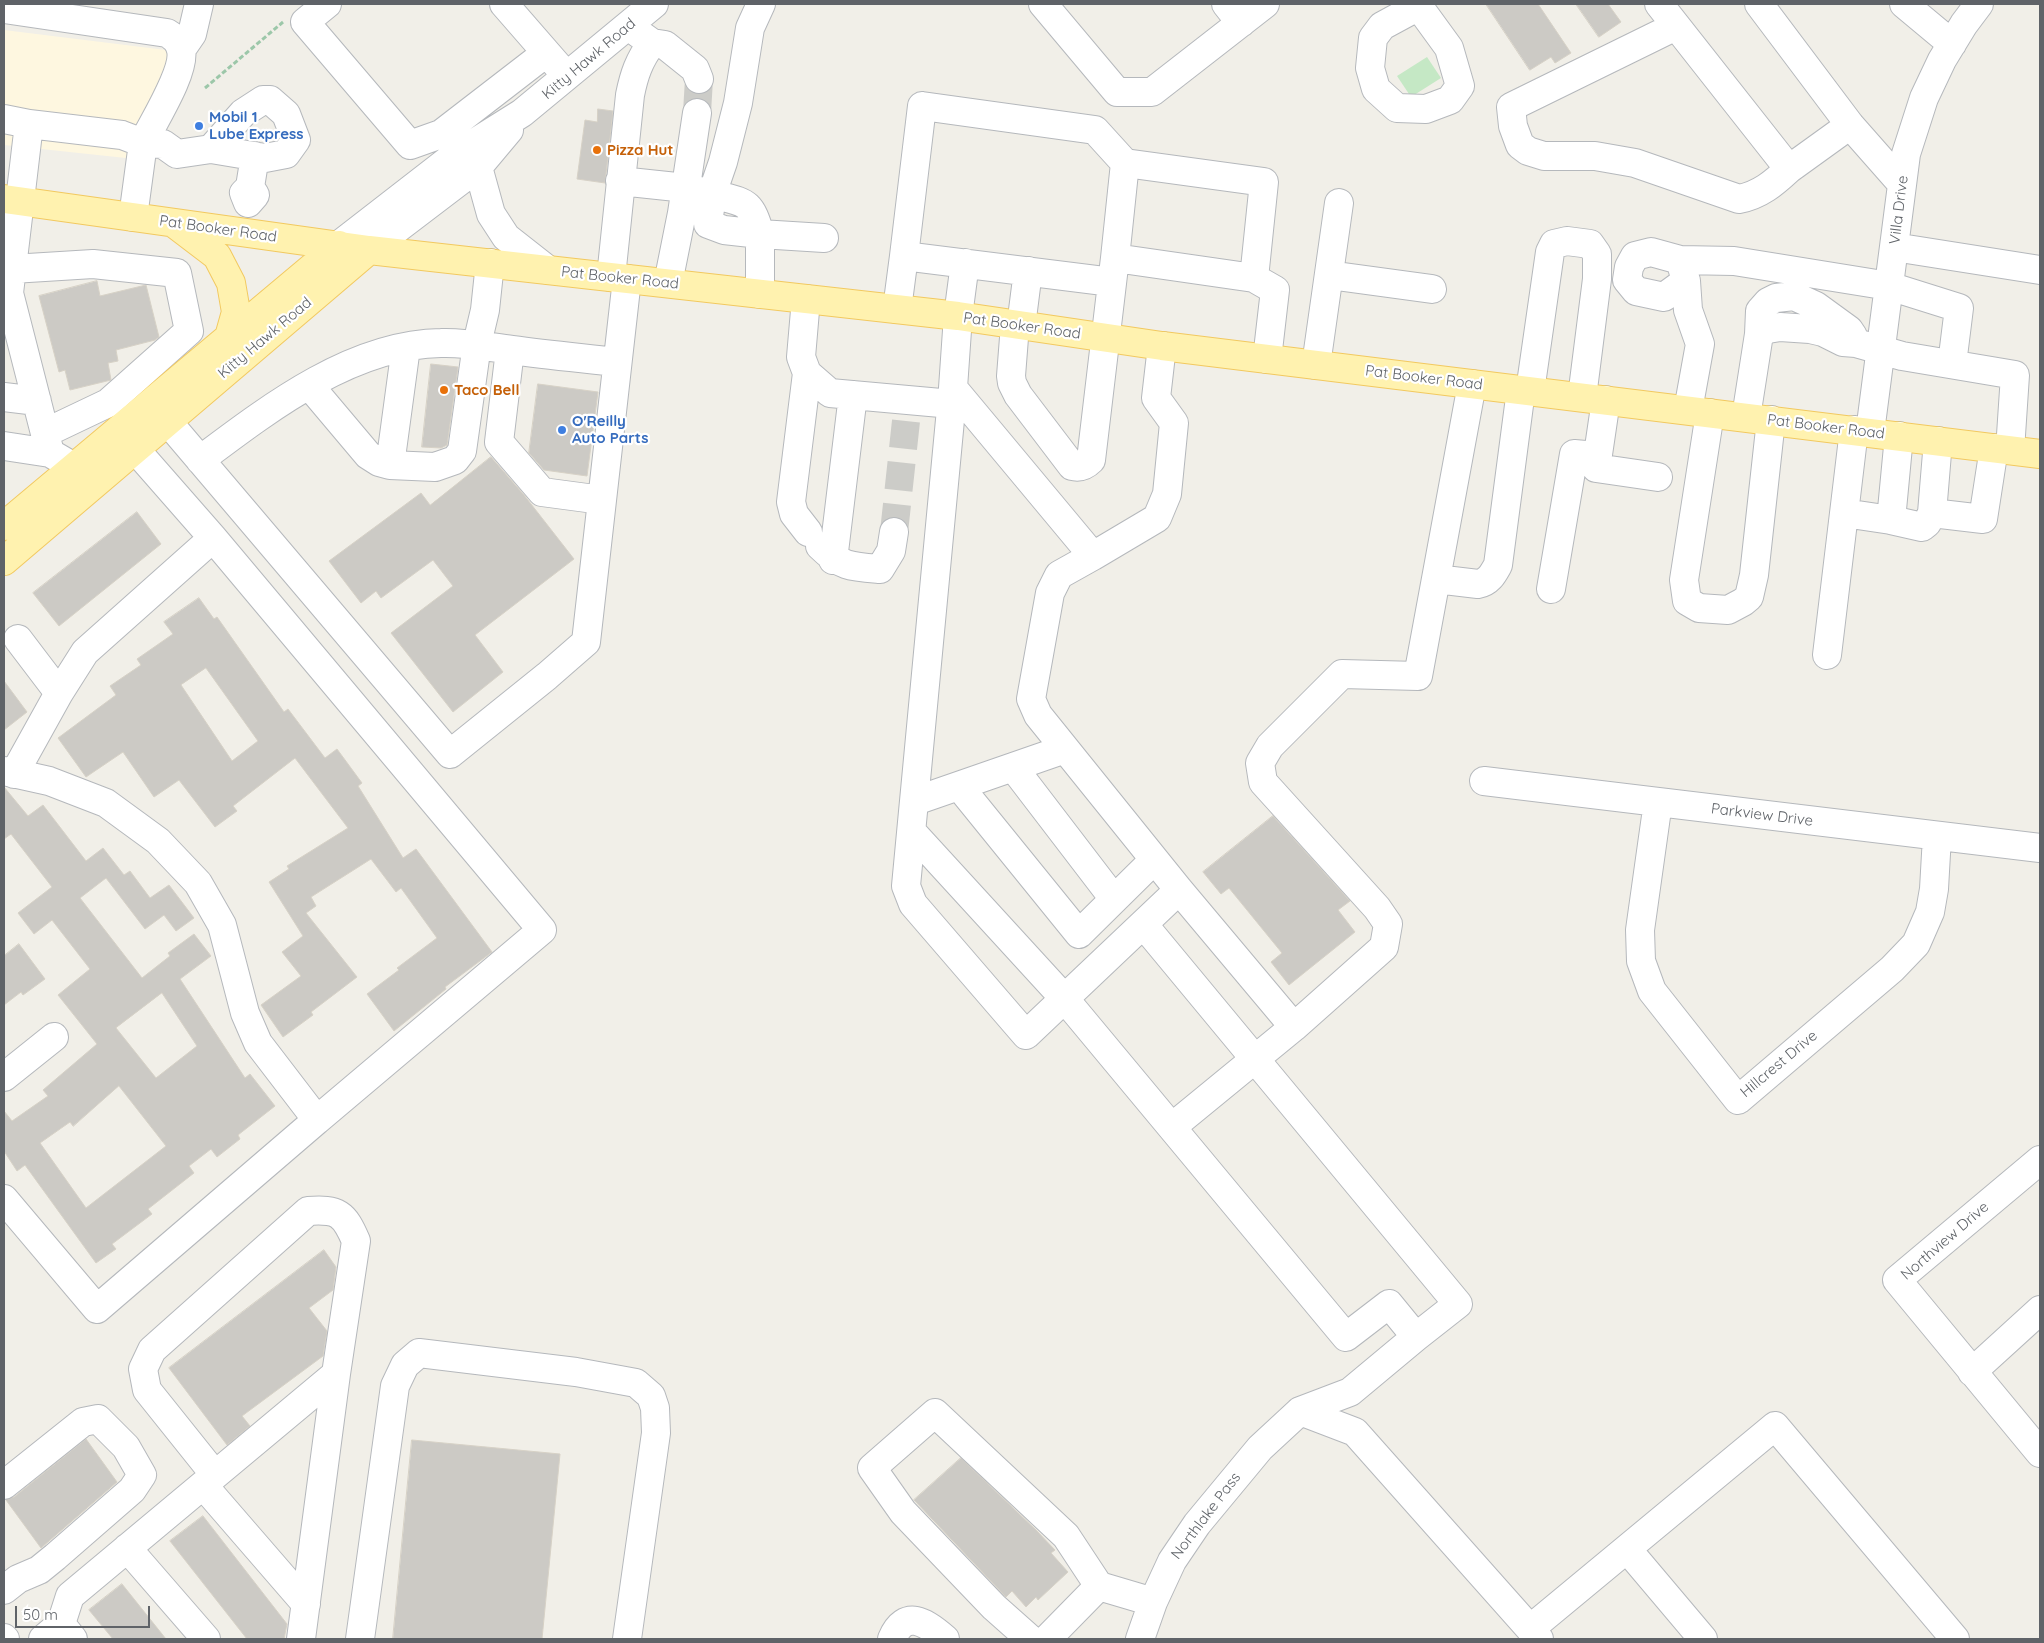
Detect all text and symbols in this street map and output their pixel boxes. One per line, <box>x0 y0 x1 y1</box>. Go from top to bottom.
street label: Kitty Hawk Road <box>539 15 639 103</box>
place label: Mobil 1 Lube Express <box>209 108 303 143</box>
marker: Mobil 1 Lube Express <box>193 120 205 132</box>
place label: Pizza Hut <box>607 141 673 159</box>
marker: Pizza Hut <box>591 144 603 156</box>
street label: Villa Drive <box>1886 174 1912 246</box>
street label: Pat Booker Road <box>158 212 278 246</box>
street label: Pat Booker Road <box>560 263 680 293</box>
street label: Kitty Hawk Road <box>215 294 315 382</box>
street label: Pat Booker Road <box>962 309 1082 343</box>
street label: Pat Booker Road <box>1364 362 1484 394</box>
place label: Taco Bell <box>454 381 519 399</box>
marker: Taco Bell <box>438 384 450 396</box>
street label: Pat Booker Road <box>1766 411 1886 443</box>
place label: O'Reilly Auto Parts <box>572 412 648 447</box>
marker: O'Reilly Auto Parts <box>556 424 568 436</box>
street label: Parkview Drive <box>1710 800 1814 830</box>
street label: Hillcrest Drive <box>1737 1027 1821 1101</box>
street label: Northview Drive <box>1897 1198 1993 1284</box>
street label: Northlake Pass <box>1167 1469 1245 1563</box>
scale bar <box>18 1596 152 1628</box>
text: 50 m <box>23 1605 58 1624</box>

